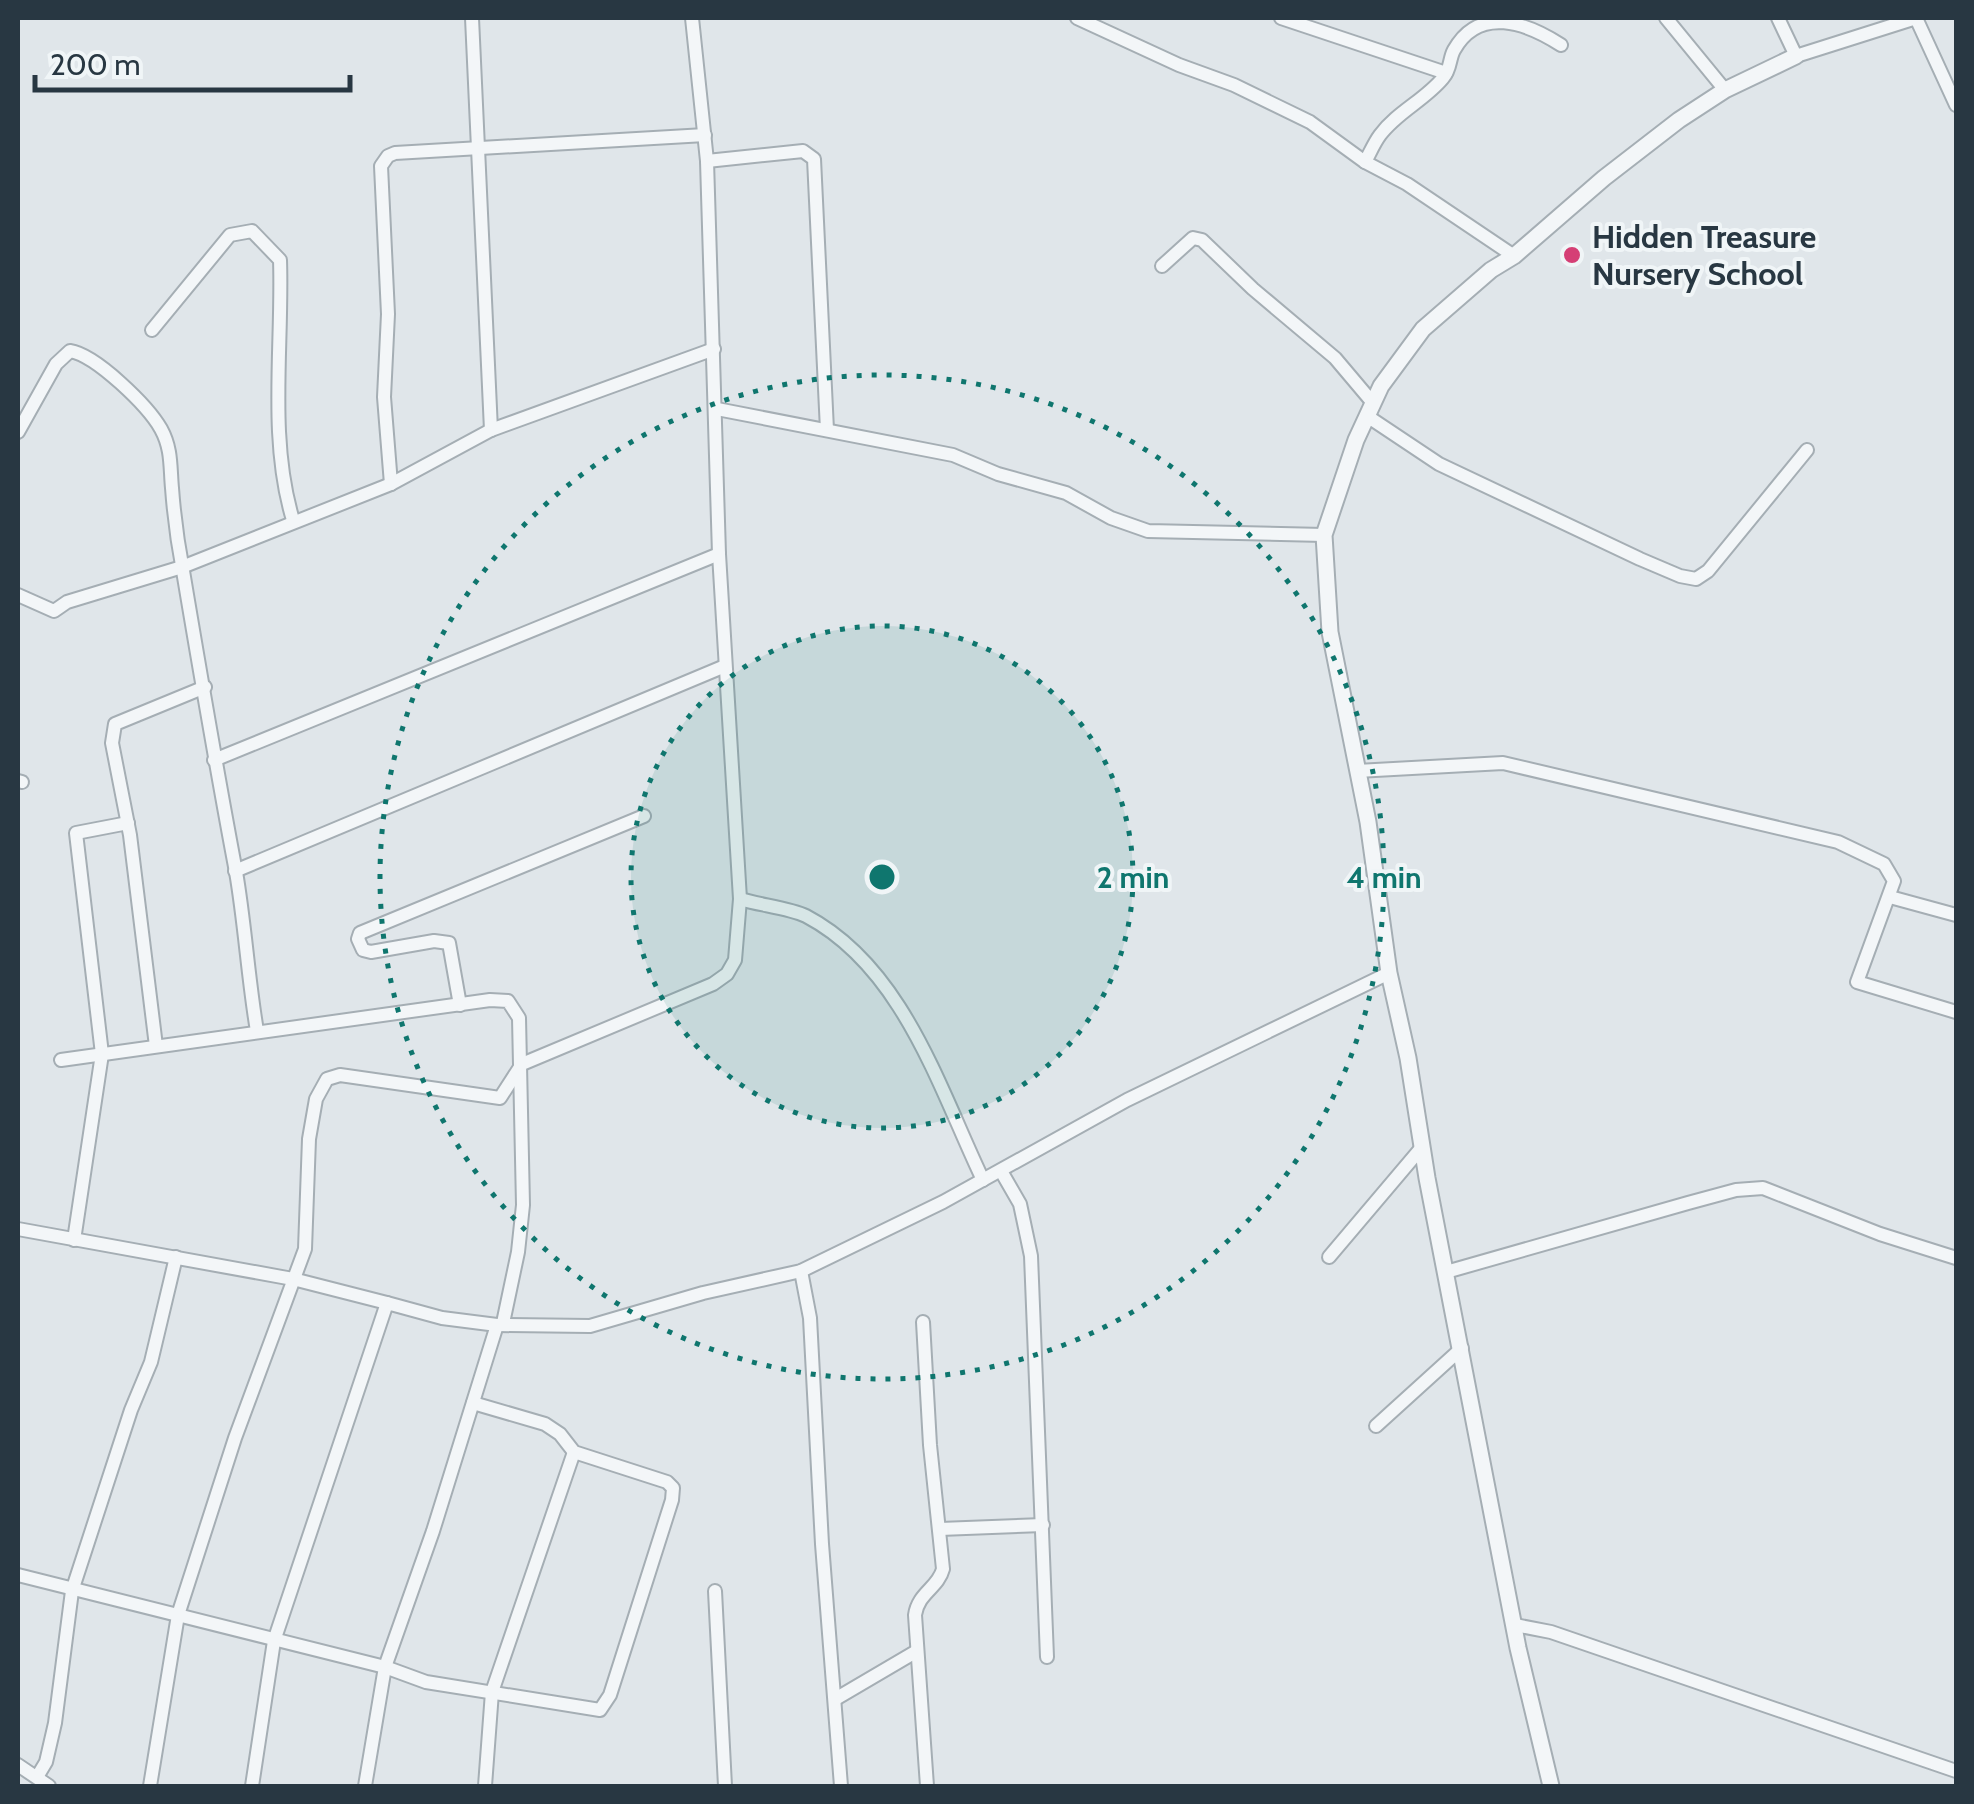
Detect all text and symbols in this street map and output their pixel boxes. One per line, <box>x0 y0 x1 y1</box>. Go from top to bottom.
scale bar <box>35 30 350 92</box>
text: 200 m <box>50 46 141 83</box>
place label: Hidden Treasure Nursery School <box>1592 217 1816 293</box>
marker: Hidden Treasure Nursery School <box>1561 244 1583 266</box>
centre of rings <box>864 859 900 895</box>
text: 2 min <box>1097 859 1169 896</box>
text: 4 min <box>1346 859 1422 896</box>

